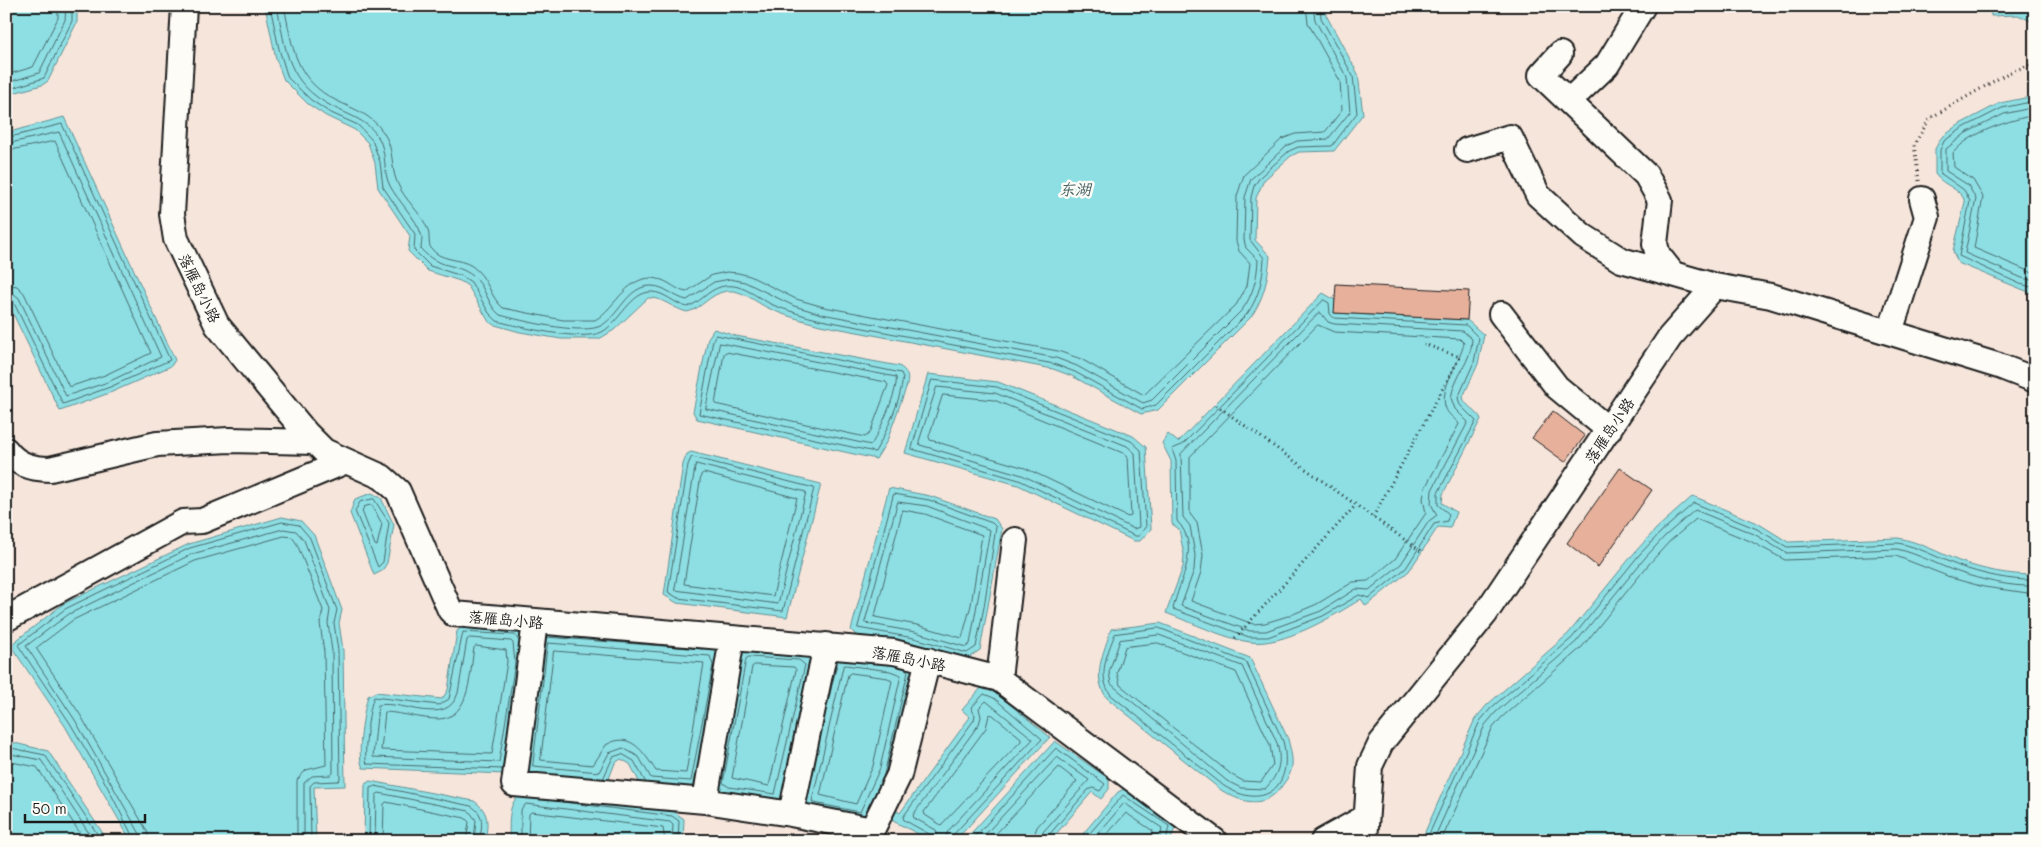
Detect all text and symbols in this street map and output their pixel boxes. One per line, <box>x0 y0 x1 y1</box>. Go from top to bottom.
water label: 东湖 <box>1059 178 1093 199</box>
street label: 落雁岛小路 <box>175 250 225 326</box>
street label: 落雁岛小路 <box>1580 393 1638 467</box>
street label: 落雁岛小路 <box>468 606 544 632</box>
street label: 落雁岛小路 <box>870 641 948 675</box>
scale bar <box>25 792 145 824</box>
text: 50 m <box>32 798 67 818</box>

